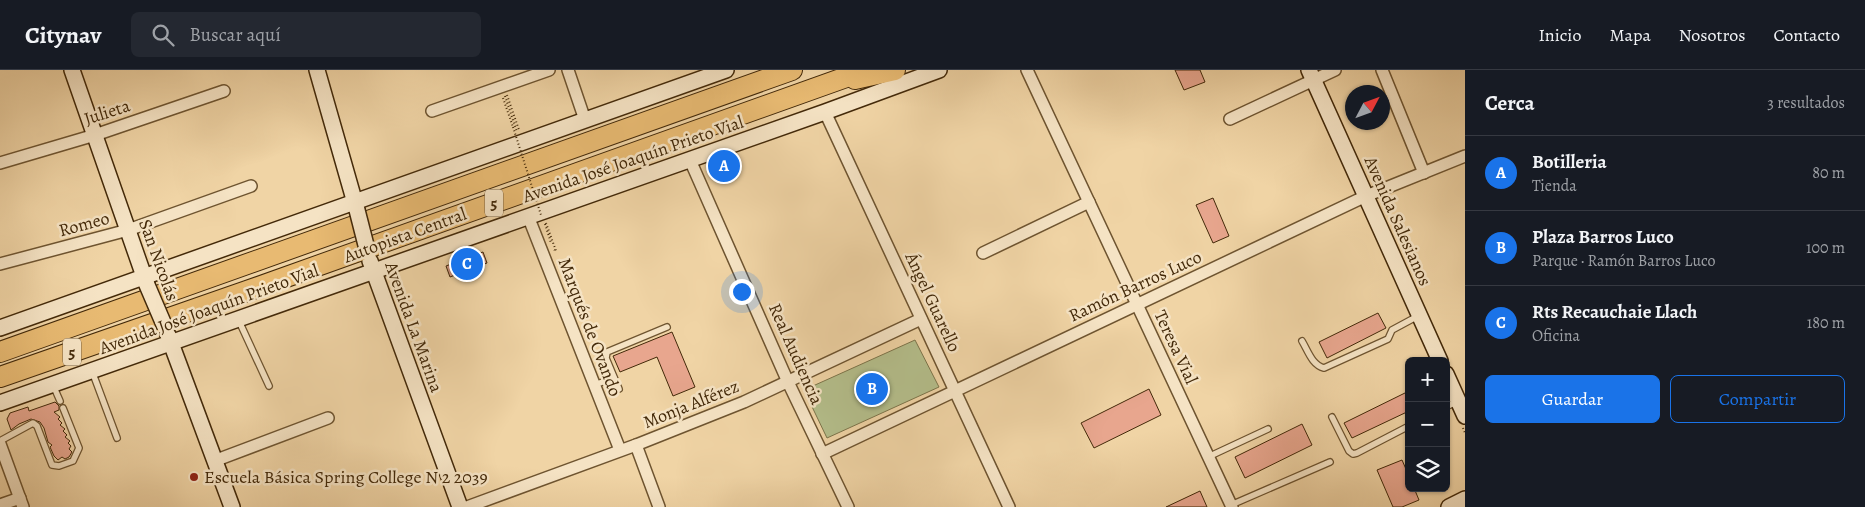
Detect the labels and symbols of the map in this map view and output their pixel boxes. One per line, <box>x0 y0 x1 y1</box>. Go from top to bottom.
north arrow <box>1345 85 1390 130</box>
street label: Julieta <box>81 93 134 131</box>
street label: Avenida José Joaquín Prieto Vial <box>520 111 746 207</box>
pin: A <box>708 147 740 185</box>
street label: Avenida Salesianos <box>1358 152 1437 290</box>
road number: 5 <box>485 190 503 216</box>
street label: Autopista Central <box>341 203 469 267</box>
street label: Romeo <box>56 206 112 242</box>
street label: San Nicolás <box>133 216 185 304</box>
pin: C <box>451 245 483 283</box>
street label: Ramón Barros Luco <box>1065 245 1205 327</box>
street label: Ángel Guarello <box>899 247 967 356</box>
street label: Marqués de Ovando <box>553 254 627 400</box>
street label: Avenida La Marina <box>379 257 449 396</box>
street label: Avenida José Joaquín Prieto Vial <box>95 258 323 360</box>
your location <box>729 279 755 305</box>
street label: Real Audiencia <box>763 300 829 409</box>
street label: Teresa Vial <box>1148 306 1204 388</box>
road number: 5 <box>63 338 81 366</box>
pin: B <box>856 370 888 408</box>
street label: Monja Alférez <box>639 374 743 434</box>
place label: Escuela Básica Spring College N 2 2039 <box>204 465 488 489</box>
marker: Escuela Básica Spring College N 2 2039 <box>188 471 200 483</box>

